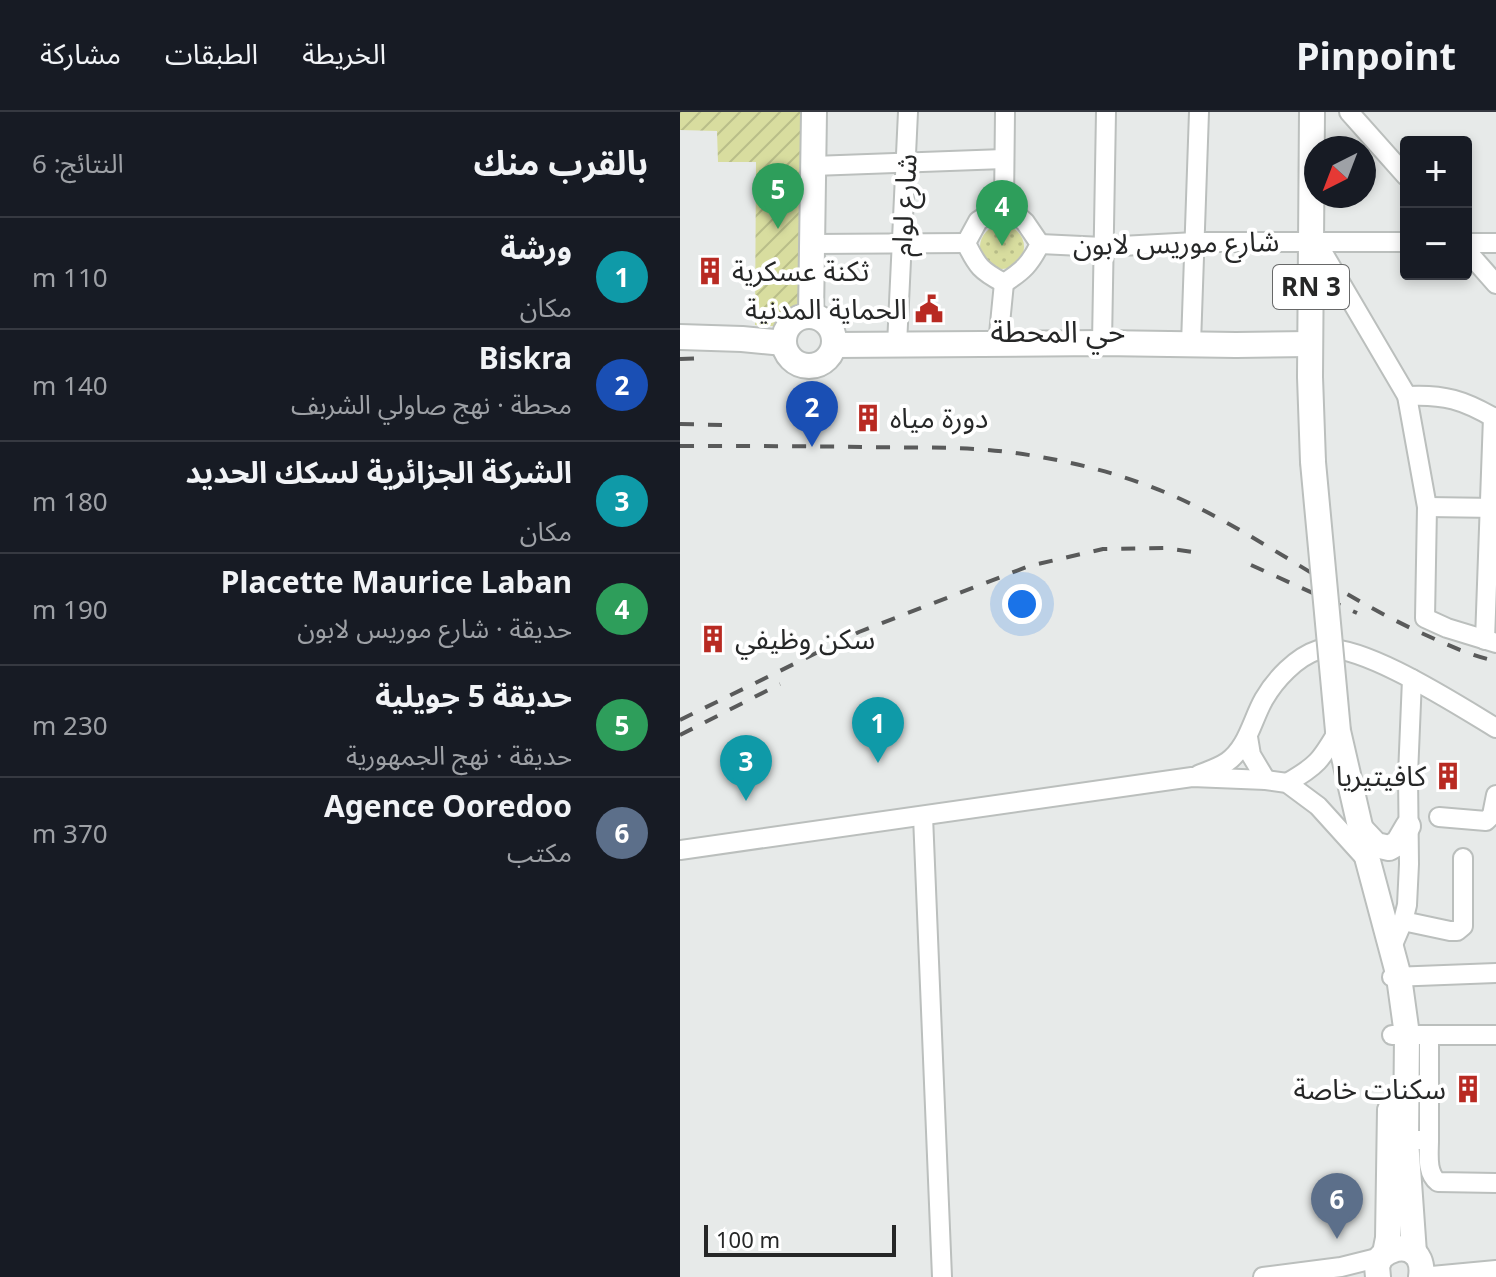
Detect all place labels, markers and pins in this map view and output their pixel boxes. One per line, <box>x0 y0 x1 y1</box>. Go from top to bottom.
pin: 5 <box>752 163 804 229</box>
pin: 4 <box>976 180 1028 246</box>
place label: ثكنة عسكرية <box>732 251 869 289</box>
building icon: ثكنة عسكرية <box>695 256 725 286</box>
place label: الحماية المدنية <box>745 289 907 327</box>
public building icon: الحماية المدنية <box>914 294 944 324</box>
pin: 2 <box>786 381 838 447</box>
place label: دورة مياه <box>890 398 988 436</box>
building icon: دورة مياه <box>853 403 883 433</box>
place label: سكن وظيفي <box>735 619 875 660</box>
building icon: سكن وظيفي <box>698 624 728 654</box>
pin: 1 <box>852 697 904 763</box>
pin: 3 <box>720 735 772 801</box>
place label: كافيتيريا <box>1336 756 1426 794</box>
building icon: كافيتيريا <box>1433 761 1463 791</box>
place label: سكنات خاصة <box>1293 1069 1446 1107</box>
building icon: سكنات خاصة <box>1453 1074 1483 1104</box>
pin: 6 <box>1311 1173 1363 1239</box>

